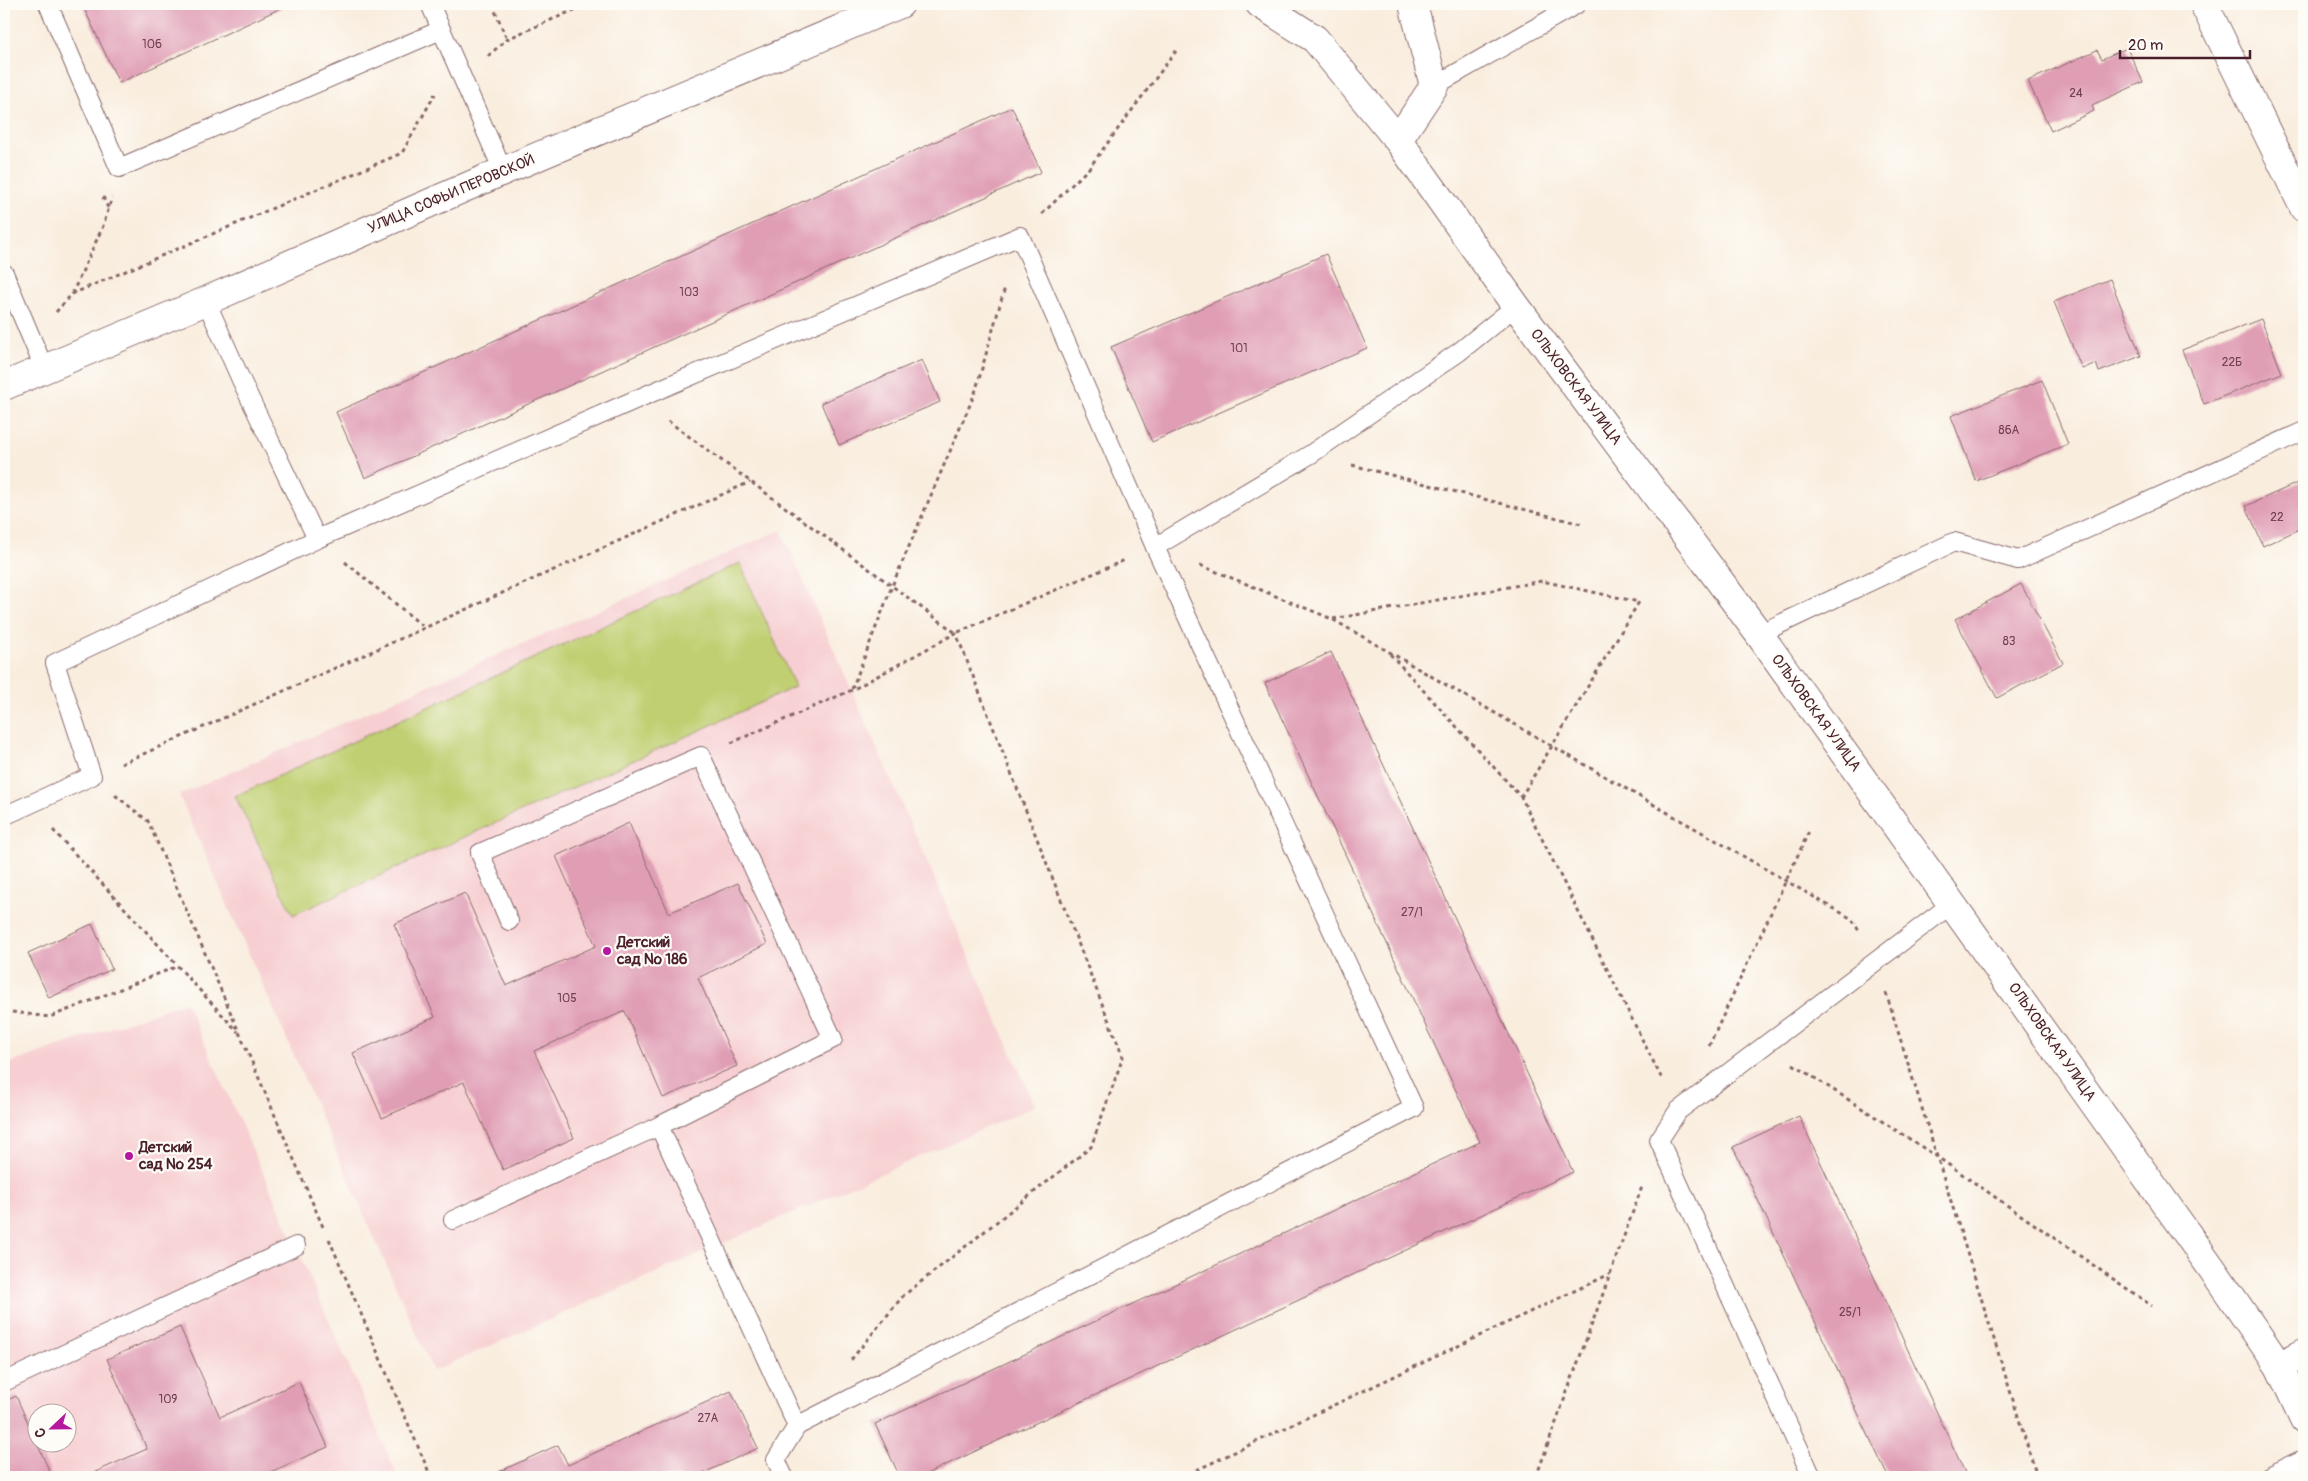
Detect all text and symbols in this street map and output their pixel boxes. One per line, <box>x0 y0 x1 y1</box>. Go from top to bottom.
scale bar <box>2120 28 2250 60</box>
text: 20 m <box>2128 36 2163 55</box>
house number: 106 <box>142 37 162 52</box>
house number: 24 <box>2069 86 2083 101</box>
street label: УЛИЦА СОФЬИ ПЕРОВСКОЙ <box>365 150 537 238</box>
house number: 103 <box>679 285 699 300</box>
street label: ОЛЬХОВСКАЯ УЛИЦА <box>1526 325 1626 449</box>
house number: 101 <box>1230 341 1248 356</box>
house number: 22Б <box>2222 355 2242 370</box>
house number: 86А <box>1999 423 2020 438</box>
house number: 22 <box>2270 510 2284 525</box>
house number: 83 <box>2003 634 2016 649</box>
street label: ОЛЬХОВСКАЯ УЛИЦА <box>1767 651 1865 776</box>
house number: 27/1 <box>1401 905 1423 920</box>
place label: Детский сад № 186 <box>616 933 688 969</box>
marker: Детский сад № 186 <box>601 945 613 957</box>
street label: ОЛЬХОВСКАЯ УЛИЦА <box>2004 979 2100 1105</box>
house number: 105 <box>557 991 577 1006</box>
place label: Детский сад № 254 <box>138 1138 213 1174</box>
marker: Детский сад № 254 <box>123 1150 135 1162</box>
house number: 25/1 <box>1839 1305 1861 1320</box>
house number: 109 <box>158 1392 178 1407</box>
north arrow <box>28 1404 78 1454</box>
house number: 27А <box>698 1411 719 1426</box>
text: С <box>31 1425 50 1440</box>

